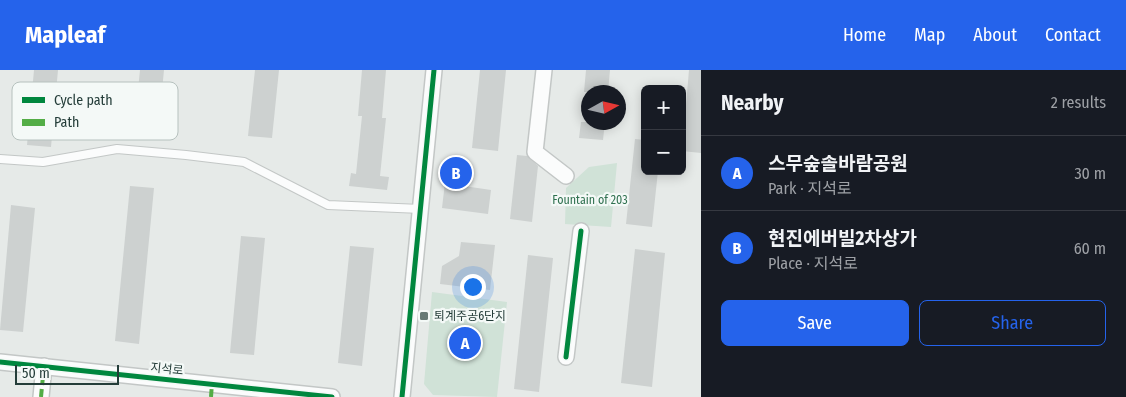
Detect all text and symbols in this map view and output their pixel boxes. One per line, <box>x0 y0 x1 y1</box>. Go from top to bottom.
text: Mapleaf <box>25 21 105 49</box>
text: Home <box>843 24 886 46</box>
text: Map <box>914 24 945 46</box>
text: About <box>973 24 1017 46</box>
text: Contact <box>1045 24 1101 46</box>
legend <box>12 82 178 140</box>
north arrow <box>581 85 626 130</box>
map controls <box>641 85 686 175</box>
button: + <box>641 85 686 130</box>
text: Nearby <box>721 90 783 116</box>
text: Cycle path <box>54 92 113 109</box>
text: 2 results <box>1051 93 1106 112</box>
text: Path <box>54 114 79 131</box>
button: − <box>641 130 686 175</box>
text: 스무숲솔바람공원 <box>768 152 908 175</box>
pin: B <box>440 154 472 192</box>
text: A <box>733 164 741 183</box>
text: 30 m <box>1074 164 1106 183</box>
text: Park · 지석로 <box>768 179 852 198</box>
park label: Fountain of 203 <box>552 193 628 207</box>
text: 현진에버빌2차상가 <box>768 227 917 250</box>
text: B <box>733 239 741 258</box>
text: 60 m <box>1074 239 1106 258</box>
text: Place · 지석로 <box>768 254 858 273</box>
your location <box>460 274 486 300</box>
button: Save <box>721 300 909 346</box>
button: Share <box>919 300 1106 346</box>
place label: 퇴계주공6단지 <box>434 309 506 323</box>
marker: 퇴계주공6단지 <box>418 310 430 322</box>
pin: A <box>449 324 481 362</box>
street label: 지석로 <box>150 360 184 378</box>
scale bar <box>15 362 119 385</box>
text: 50 m <box>22 365 50 382</box>

